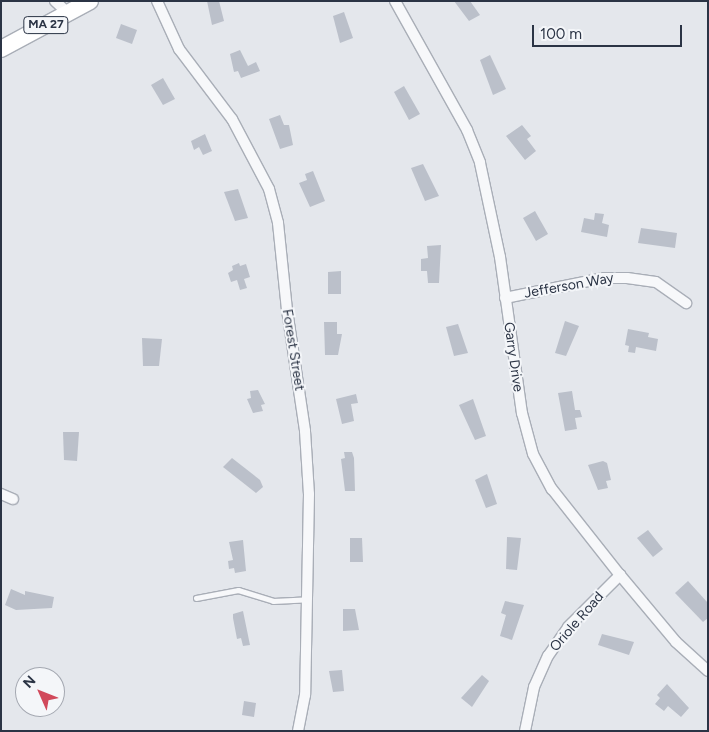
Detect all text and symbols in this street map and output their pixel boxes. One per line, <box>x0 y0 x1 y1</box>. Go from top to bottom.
scale bar <box>534 15 684 47</box>
road number: MA 27 <box>22 16 70 34</box>
text: 100 m <box>540 25 582 43</box>
street label: Jefferson Way <box>523 270 615 302</box>
street label: Forest Street <box>278 308 308 392</box>
street label: Garry Drive <box>500 321 526 393</box>
street label: Oriole Road <box>547 589 607 655</box>
north arrow <box>15 667 65 717</box>
text: N <box>20 672 39 692</box>

